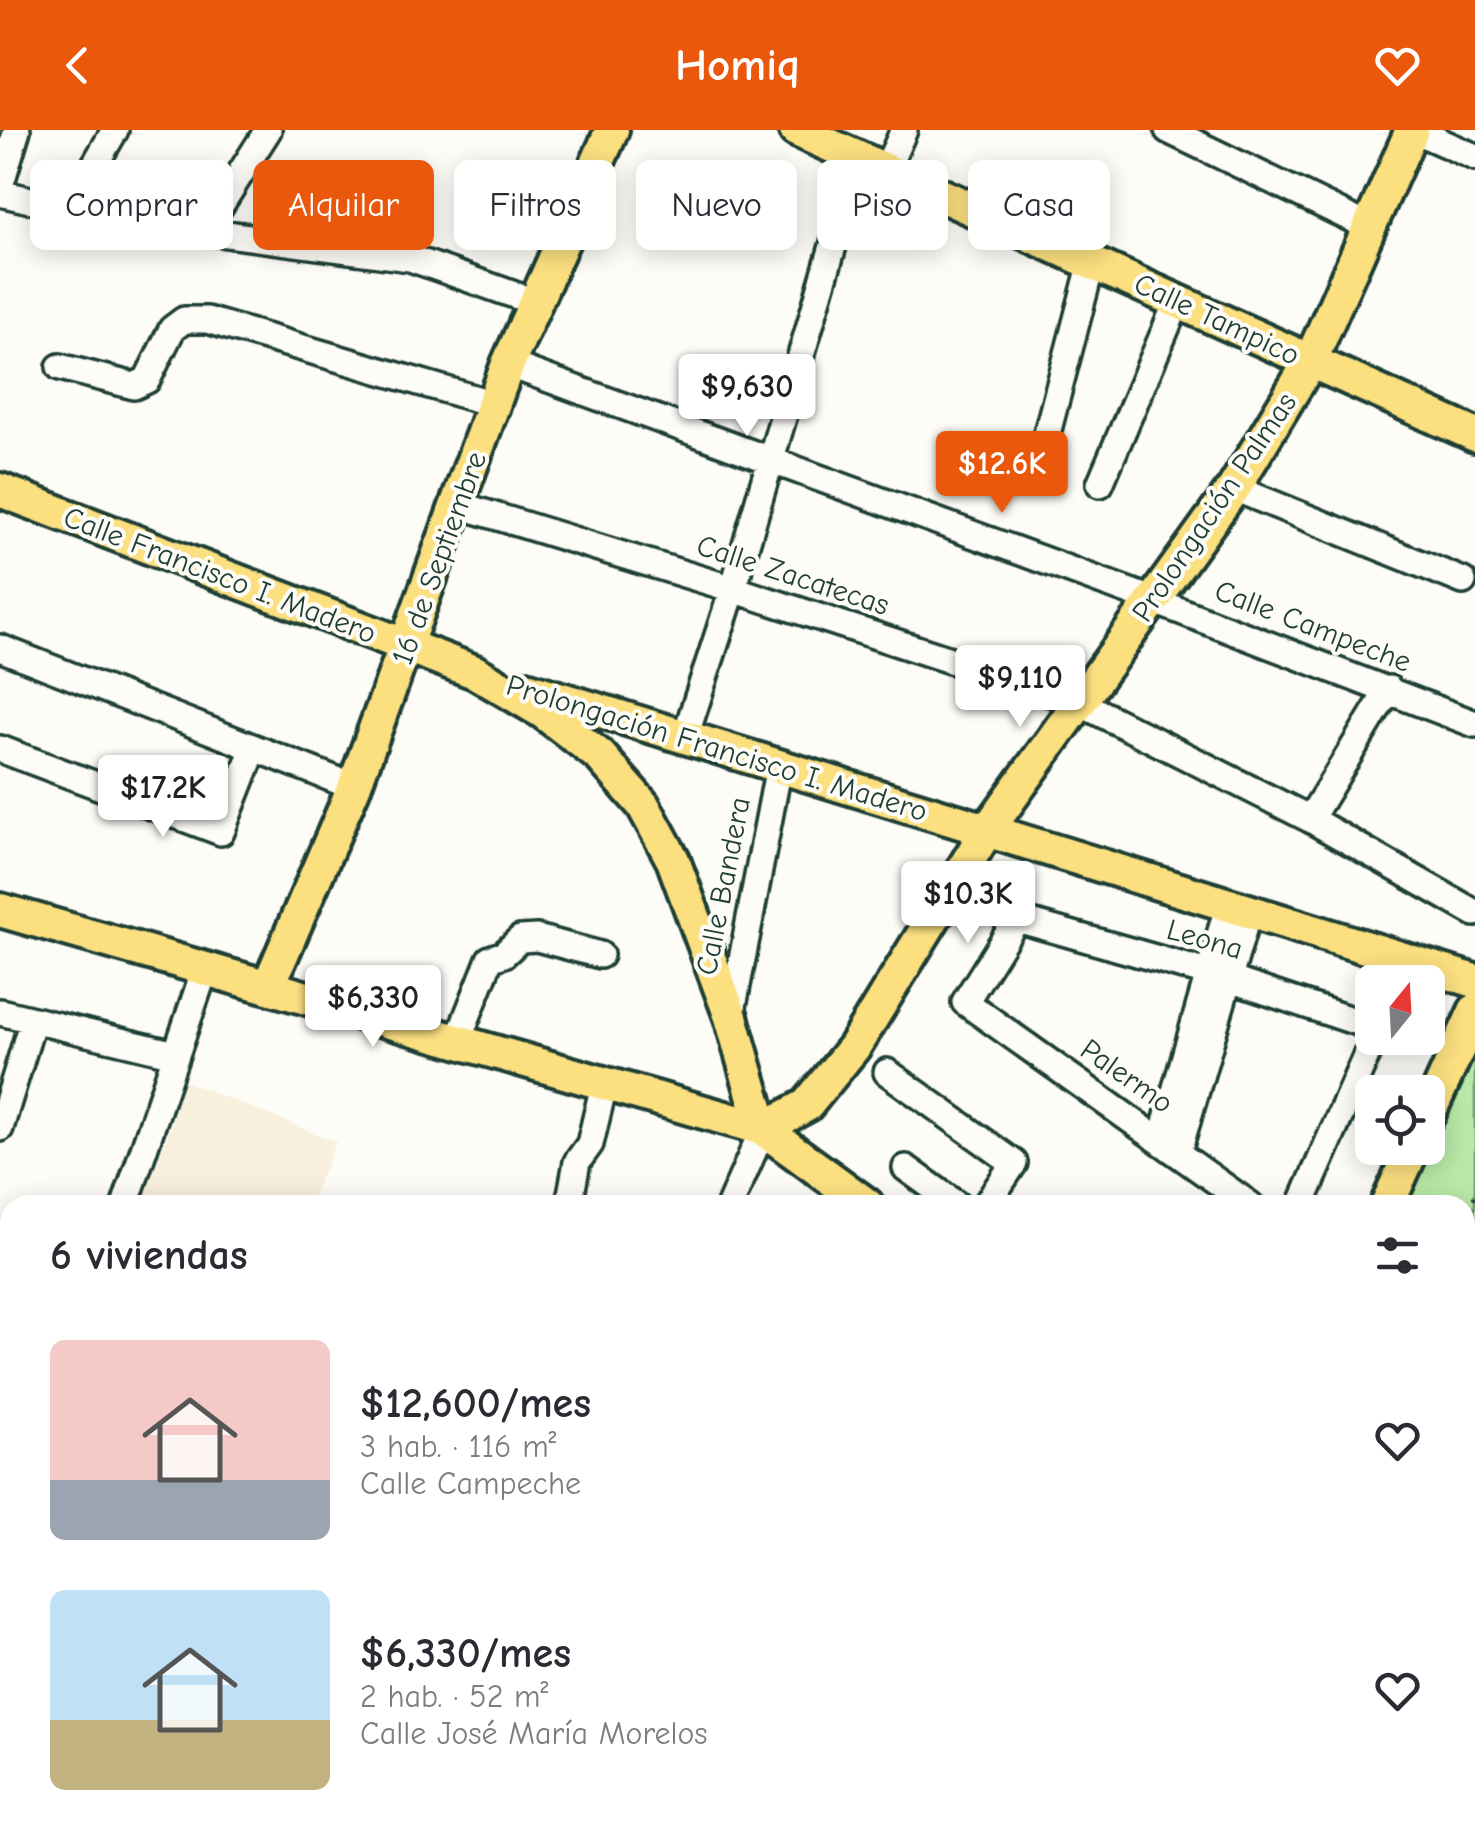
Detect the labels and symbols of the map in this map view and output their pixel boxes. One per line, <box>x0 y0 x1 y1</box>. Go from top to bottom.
street label: Calle Tampico <box>1129 266 1305 373</box>
pin: $9,630 <box>666 354 828 439</box>
street label: Prolongación Palmas <box>1125 386 1304 628</box>
pin: $12.6K <box>921 431 1083 516</box>
street label: 16 de Septiembre <box>385 447 494 669</box>
street label: Calle Francisco I. Madero <box>59 500 381 651</box>
street label: Calle Zacatecas <box>692 528 893 623</box>
street label: Calle Campeche <box>1210 573 1416 680</box>
pin: $9,110 <box>939 645 1101 730</box>
street label: Prolongación Francisco I. Madero <box>502 668 931 829</box>
pin: $17.2K <box>82 755 244 840</box>
street label: Calle Bandera <box>689 794 758 978</box>
pin: $10.3K <box>887 861 1049 946</box>
street label: Leona <box>1163 912 1247 967</box>
pin: $6,330 <box>292 965 454 1050</box>
north arrow <box>1355 965 1445 1055</box>
street label: Palermo <box>1074 1032 1180 1121</box>

